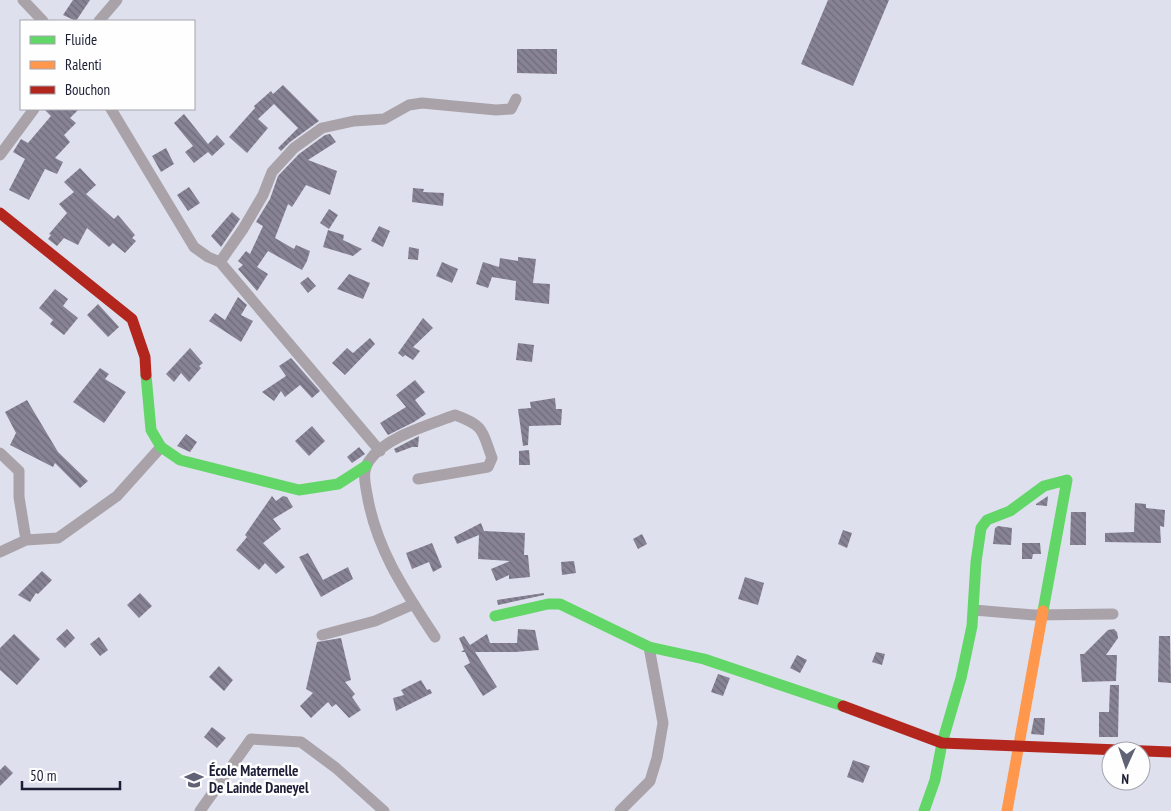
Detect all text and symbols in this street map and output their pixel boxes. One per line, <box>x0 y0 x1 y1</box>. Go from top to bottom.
legend <box>20 20 195 110</box>
text: Fluide <box>65 30 97 49</box>
text: Ralenti <box>65 55 102 74</box>
text: Bouchon <box>65 80 110 99</box>
north arrow <box>1101 741 1151 791</box>
scale bar <box>22 758 120 790</box>
place label: École Maternelle De Lainde Daneyel <box>209 761 309 797</box>
text: 50 m <box>30 766 56 785</box>
school or university icon: École Maternelle De Lainde Daneyel <box>183 769 205 791</box>
text: N <box>1121 770 1130 788</box>

